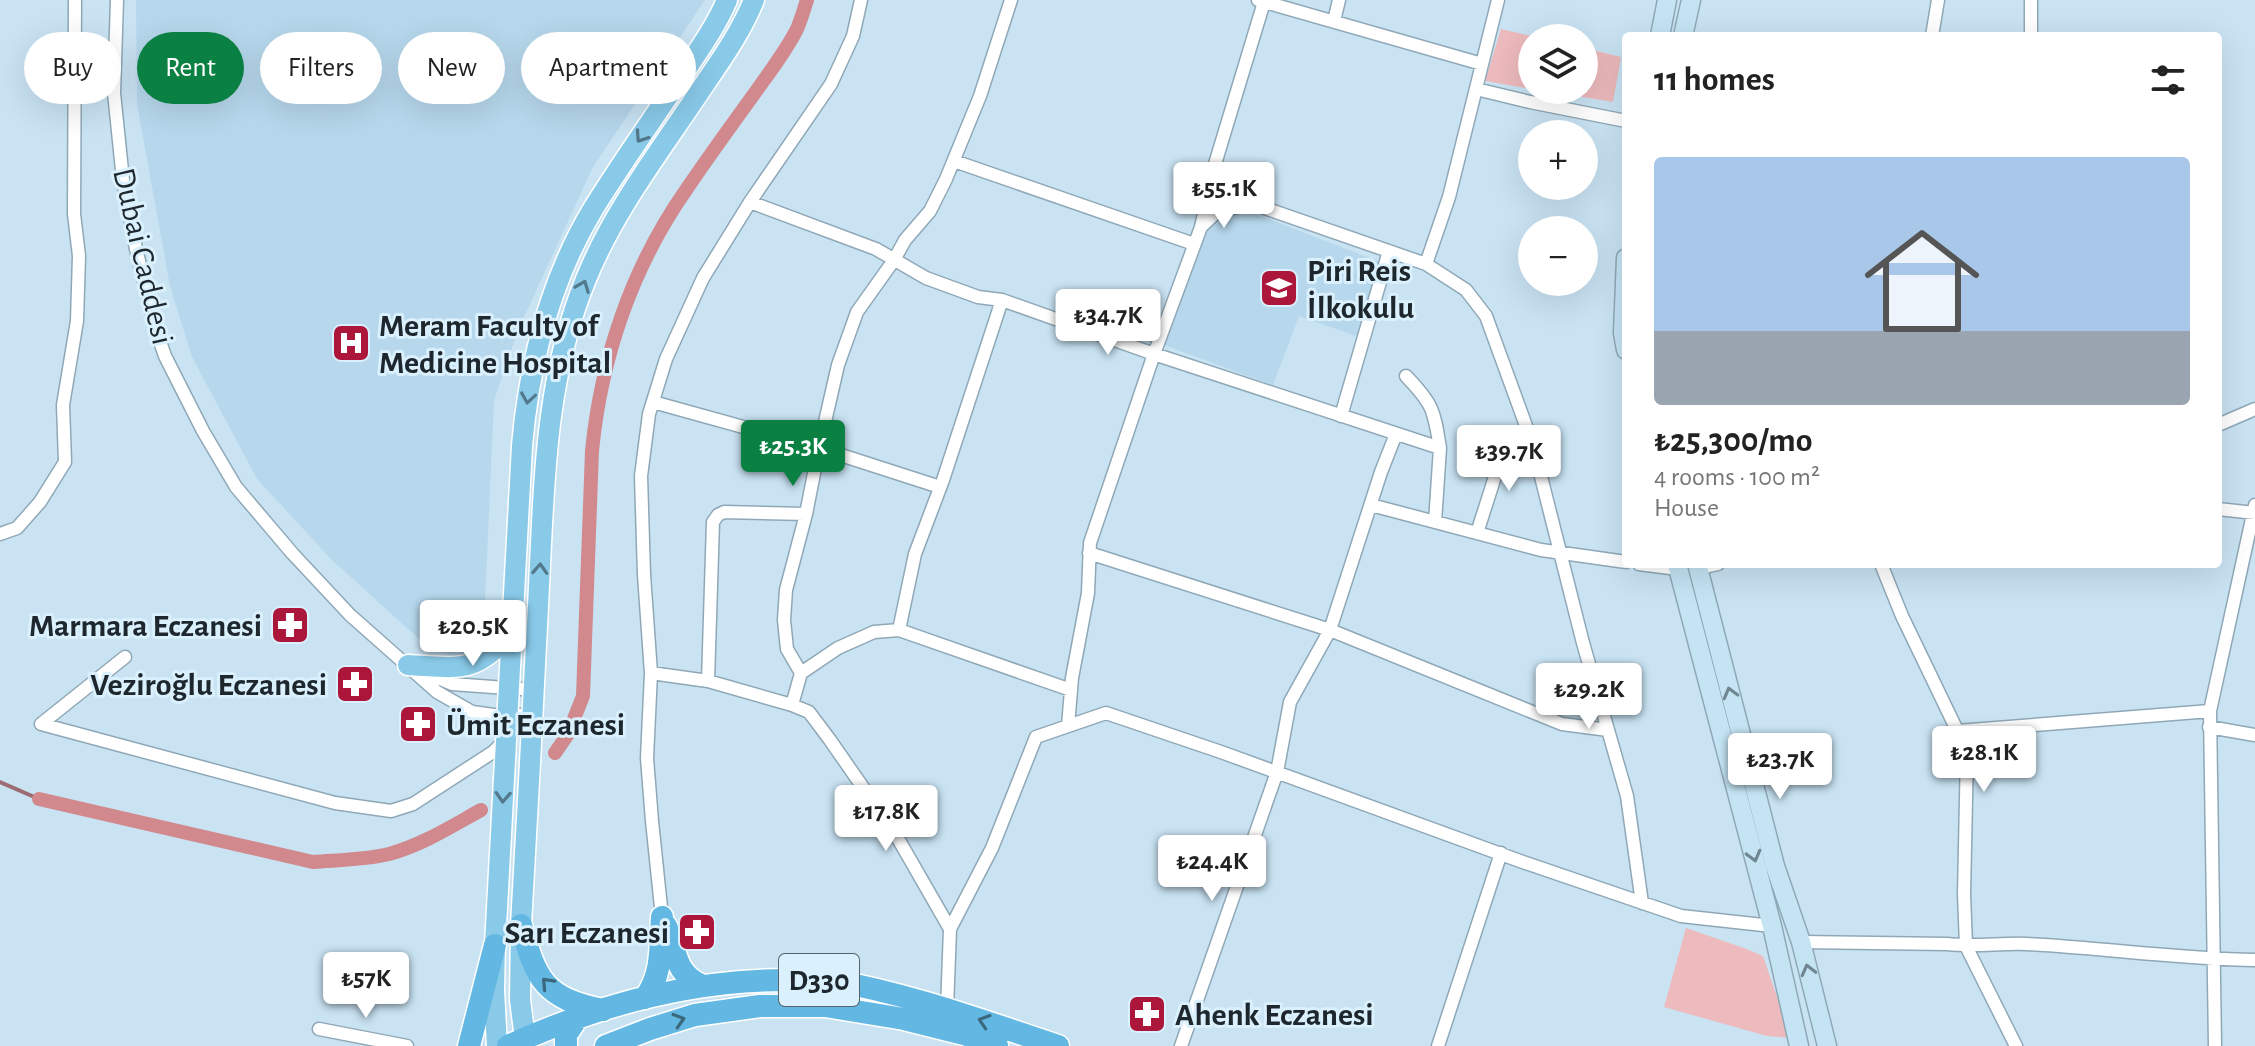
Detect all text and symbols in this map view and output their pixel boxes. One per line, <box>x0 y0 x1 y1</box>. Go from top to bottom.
map controls <box>1518 24 1598 296</box>
button: layers <box>1518 24 1598 104</box>
chip: Buy <box>24 32 121 104</box>
chip: Rent <box>137 32 244 104</box>
chip: Filters <box>260 32 382 104</box>
chip: New <box>398 32 505 104</box>
chip: Apartment <box>521 32 696 104</box>
icon: filters <box>2146 58 2190 102</box>
text: 11 homes <box>1654 63 1775 97</box>
button: + <box>1518 120 1598 200</box>
one-way arrow <box>636 128 651 142</box>
pin: ₺55.1K <box>1159 162 1289 230</box>
street label: Dubai Caddesi <box>107 165 179 348</box>
text: ₺55.1K <box>1191 175 1257 201</box>
icon: home <box>1850 209 1994 353</box>
button: − <box>1518 216 1598 296</box>
place label: Piri Reis İlkokulu <box>1307 255 1414 324</box>
school or university icon: Piri Reis İlkokulu <box>1258 267 1300 309</box>
one-way arrow <box>573 280 590 294</box>
pin: ₺34.7K <box>1043 289 1173 357</box>
text: ₺34.7K <box>1074 302 1142 328</box>
place label: Meram Faculty of Medicine Hospital <box>379 310 611 379</box>
hospital icon: Meram Faculty of Medicine Hospital <box>330 322 372 364</box>
one-way arrow <box>520 391 537 405</box>
pin: ₺25.3K <box>728 420 858 488</box>
text: ₺25,300/mo <box>1654 424 1812 458</box>
pin: ₺39.7K <box>1444 425 1574 493</box>
text: ₺25.3K <box>759 433 827 459</box>
text: ₺39.7K <box>1475 438 1543 464</box>
text: 4 rooms · 100 m² <box>1654 464 1820 490</box>
text: House <box>1654 495 1719 521</box>
one-way arrow <box>532 562 549 575</box>
pin: ₺20.5K <box>408 600 538 668</box>
pharmacy icon: Marmara Eczanesi <box>269 604 311 646</box>
place label: Marmara Eczanesi <box>29 610 262 642</box>
text: ₺20.5K <box>438 613 508 639</box>
pharmacy icon: Veziroğlu Eczanesi <box>334 663 376 705</box>
pin: ₺29.2K <box>1524 663 1654 731</box>
place label: Veziroğlu Eczanesi <box>90 669 327 701</box>
text: ₺29.2K <box>1554 676 1624 702</box>
one-way arrow <box>1723 687 1740 701</box>
pharmacy icon: Ümit Eczanesi <box>397 703 439 745</box>
place label: Ümit Eczanesi <box>446 707 625 741</box>
pin: ₺28.1K <box>1919 726 2049 794</box>
pin: ₺23.7K <box>1715 733 1845 801</box>
text: ₺28.1K <box>1950 739 2018 765</box>
text: ₺23.7K <box>1746 746 1814 772</box>
pin: ₺17.8K <box>821 785 951 853</box>
one-way arrow <box>495 791 512 804</box>
text: ₺17.8K <box>853 798 919 824</box>
pin: ₺24.4K <box>1147 835 1277 903</box>
text: ₺24.4K <box>1176 848 1248 874</box>
one-way arrow <box>1745 849 1761 863</box>
pharmacy icon: Sarı Eczanesi <box>676 911 718 953</box>
place label: Sarı Eczanesi <box>505 917 669 949</box>
pin: ₺57K <box>319 952 413 1020</box>
road number: D330 <box>779 954 859 1006</box>
one-way arrow <box>1801 964 1818 978</box>
text: ₺57K <box>341 965 391 991</box>
one-way arrow <box>542 977 556 992</box>
pharmacy icon: Ahenk Eczanesi <box>1126 993 1168 1035</box>
place label: Ahenk Eczanesi <box>1175 999 1374 1031</box>
one-way arrow <box>672 1013 686 1029</box>
one-way arrow <box>978 1015 992 1031</box>

